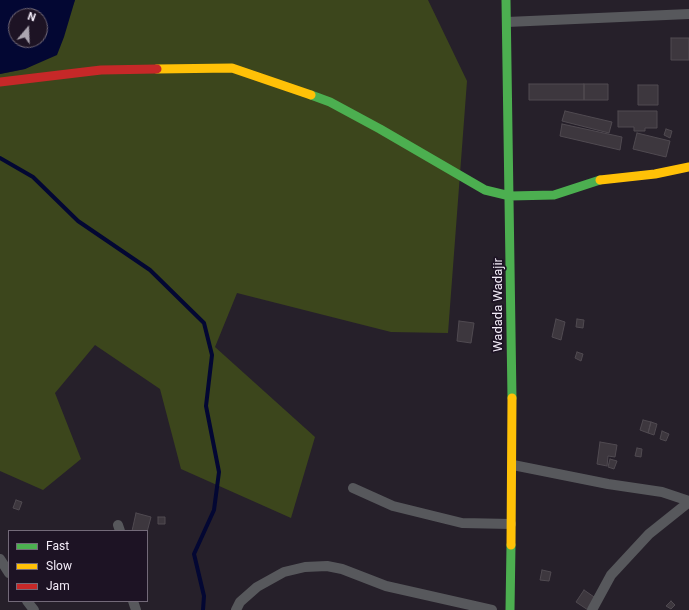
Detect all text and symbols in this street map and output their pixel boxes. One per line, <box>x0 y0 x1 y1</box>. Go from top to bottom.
north arrow <box>8 8 48 48</box>
text: N <box>26 10 38 25</box>
street label: Wadada Wadajir <box>491 258 507 352</box>
legend <box>8 530 148 602</box>
text: Fast <box>46 539 69 553</box>
text: Slow <box>46 559 72 573</box>
text: Jam <box>46 579 70 593</box>

